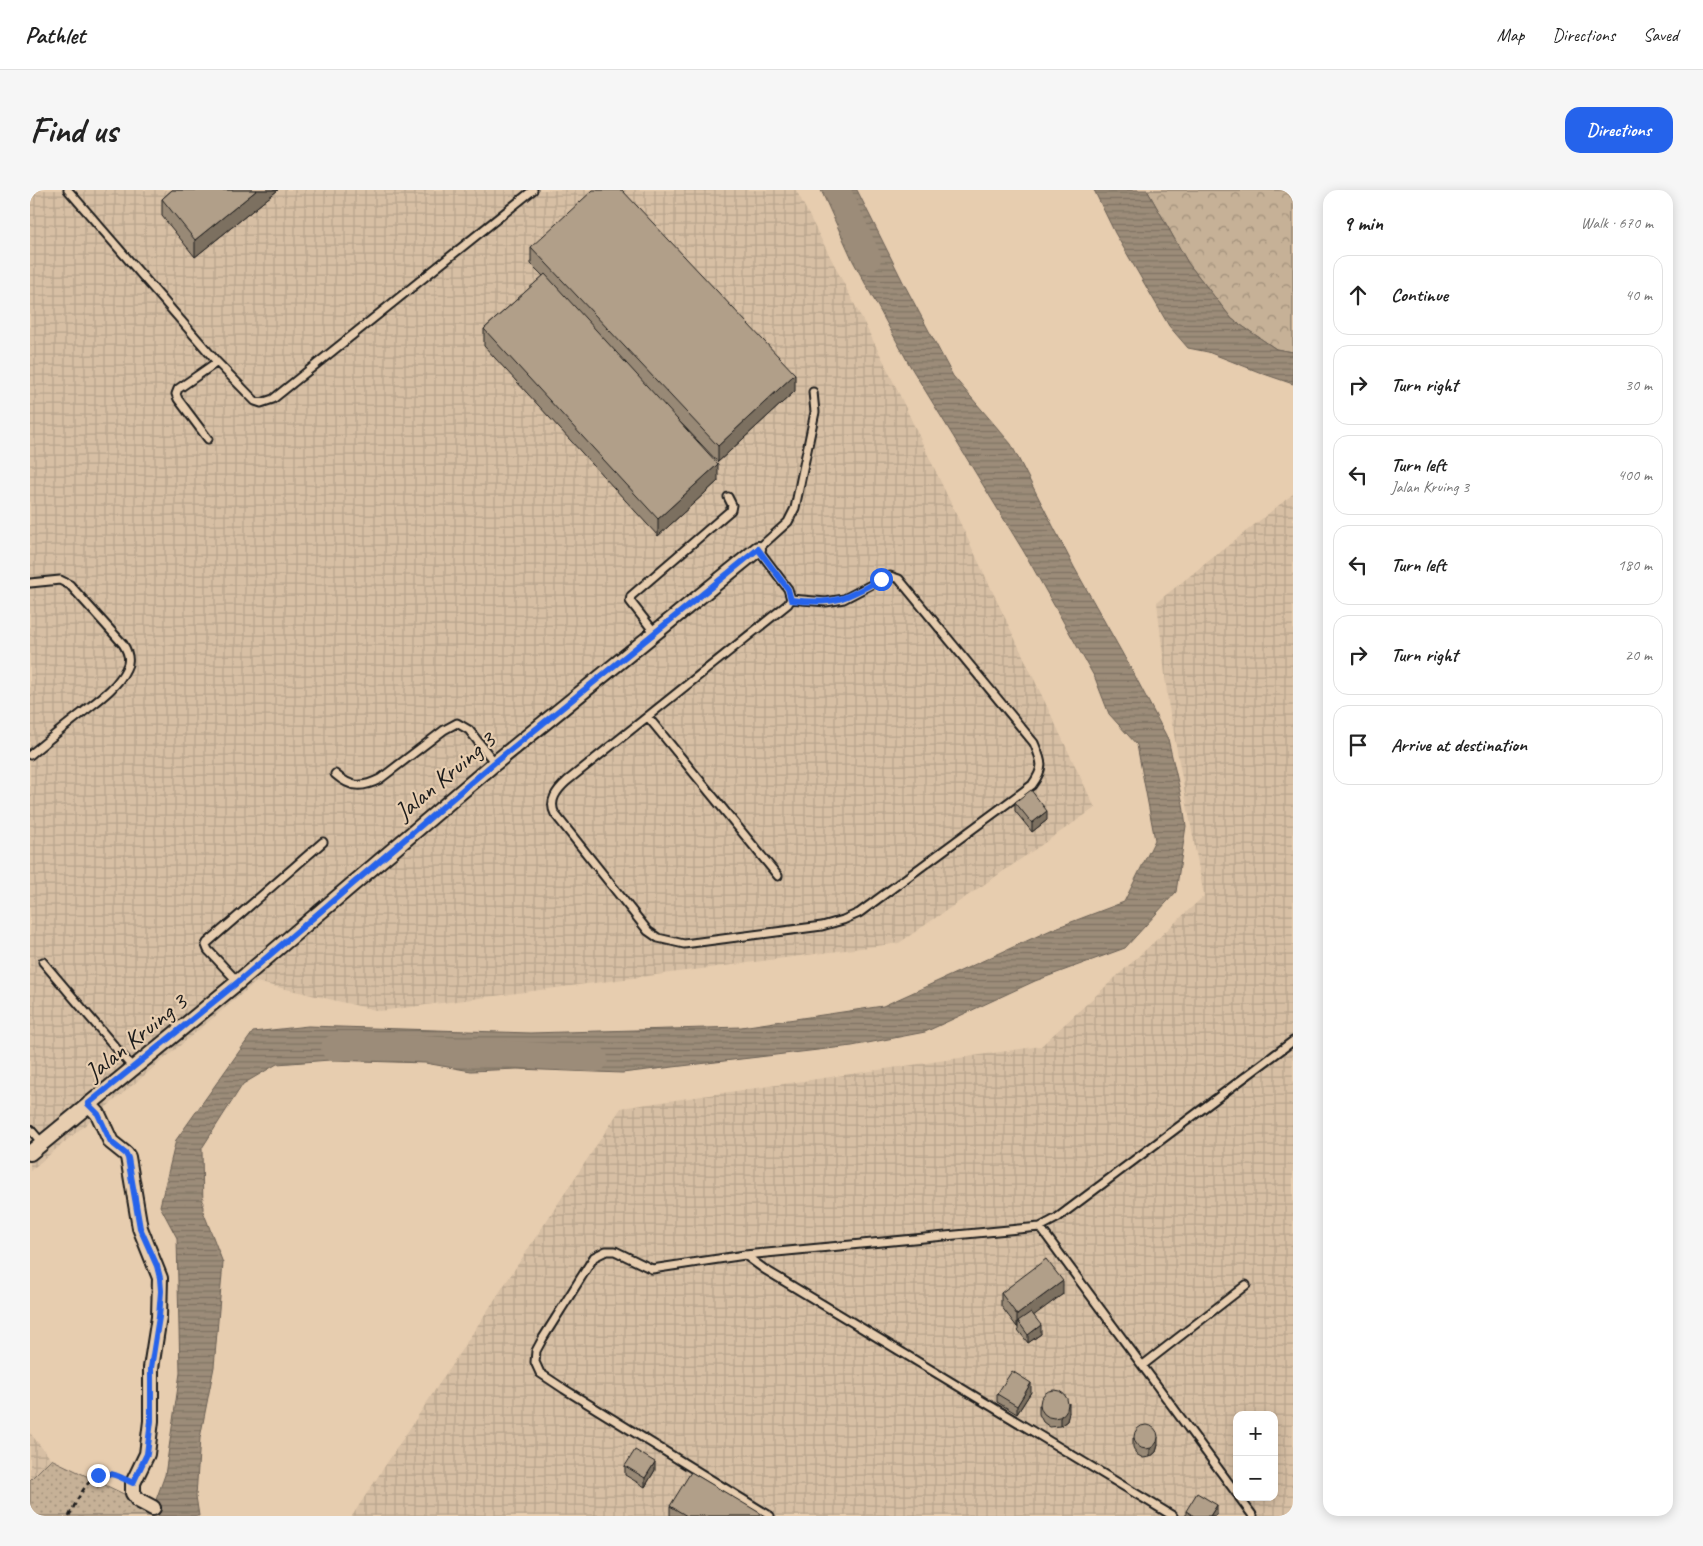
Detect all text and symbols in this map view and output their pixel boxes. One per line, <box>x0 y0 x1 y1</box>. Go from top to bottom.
text: Pathlet <box>25 20 85 50</box>
text: Map <box>1497 24 1524 46</box>
text: Directions <box>1552 24 1615 46</box>
text: Saved <box>1643 24 1678 46</box>
button: Directions <box>1565 107 1673 153</box>
text: Find us <box>30 108 117 153</box>
text: 9 min <box>1343 210 1383 236</box>
text: Walk · 670 m <box>1581 213 1653 233</box>
icon: ahead <box>1344 281 1372 309</box>
text: Continue <box>1391 283 1448 307</box>
text: 40 m <box>1625 285 1652 305</box>
icon: right <box>1344 371 1372 399</box>
text: Turn right <box>1391 373 1458 397</box>
text: 30 m <box>1625 375 1652 395</box>
text: Turn left <box>1391 453 1446 477</box>
icon: left <box>1344 461 1372 489</box>
text: 400 m <box>1618 465 1652 485</box>
text: Jalan Kruing 3 <box>1391 477 1469 497</box>
icon: left <box>1344 551 1372 579</box>
text: Turn left <box>1391 553 1446 577</box>
text: 180 m <box>1618 555 1652 575</box>
route start <box>870 568 893 591</box>
icon: right <box>1344 641 1372 669</box>
text: Turn right <box>1391 643 1458 667</box>
text: 20 m <box>1625 645 1652 665</box>
street label: Jalan Kruing 3 <box>387 723 503 828</box>
icon: arrive <box>1344 731 1372 759</box>
text: Arrive at destination <box>1391 733 1527 757</box>
street label: Jalan Kruing 3 <box>78 985 195 1088</box>
map controls <box>1233 1411 1278 1501</box>
button: + <box>1233 1411 1278 1456</box>
button: − <box>1233 1456 1278 1501</box>
route end <box>87 1464 110 1487</box>

